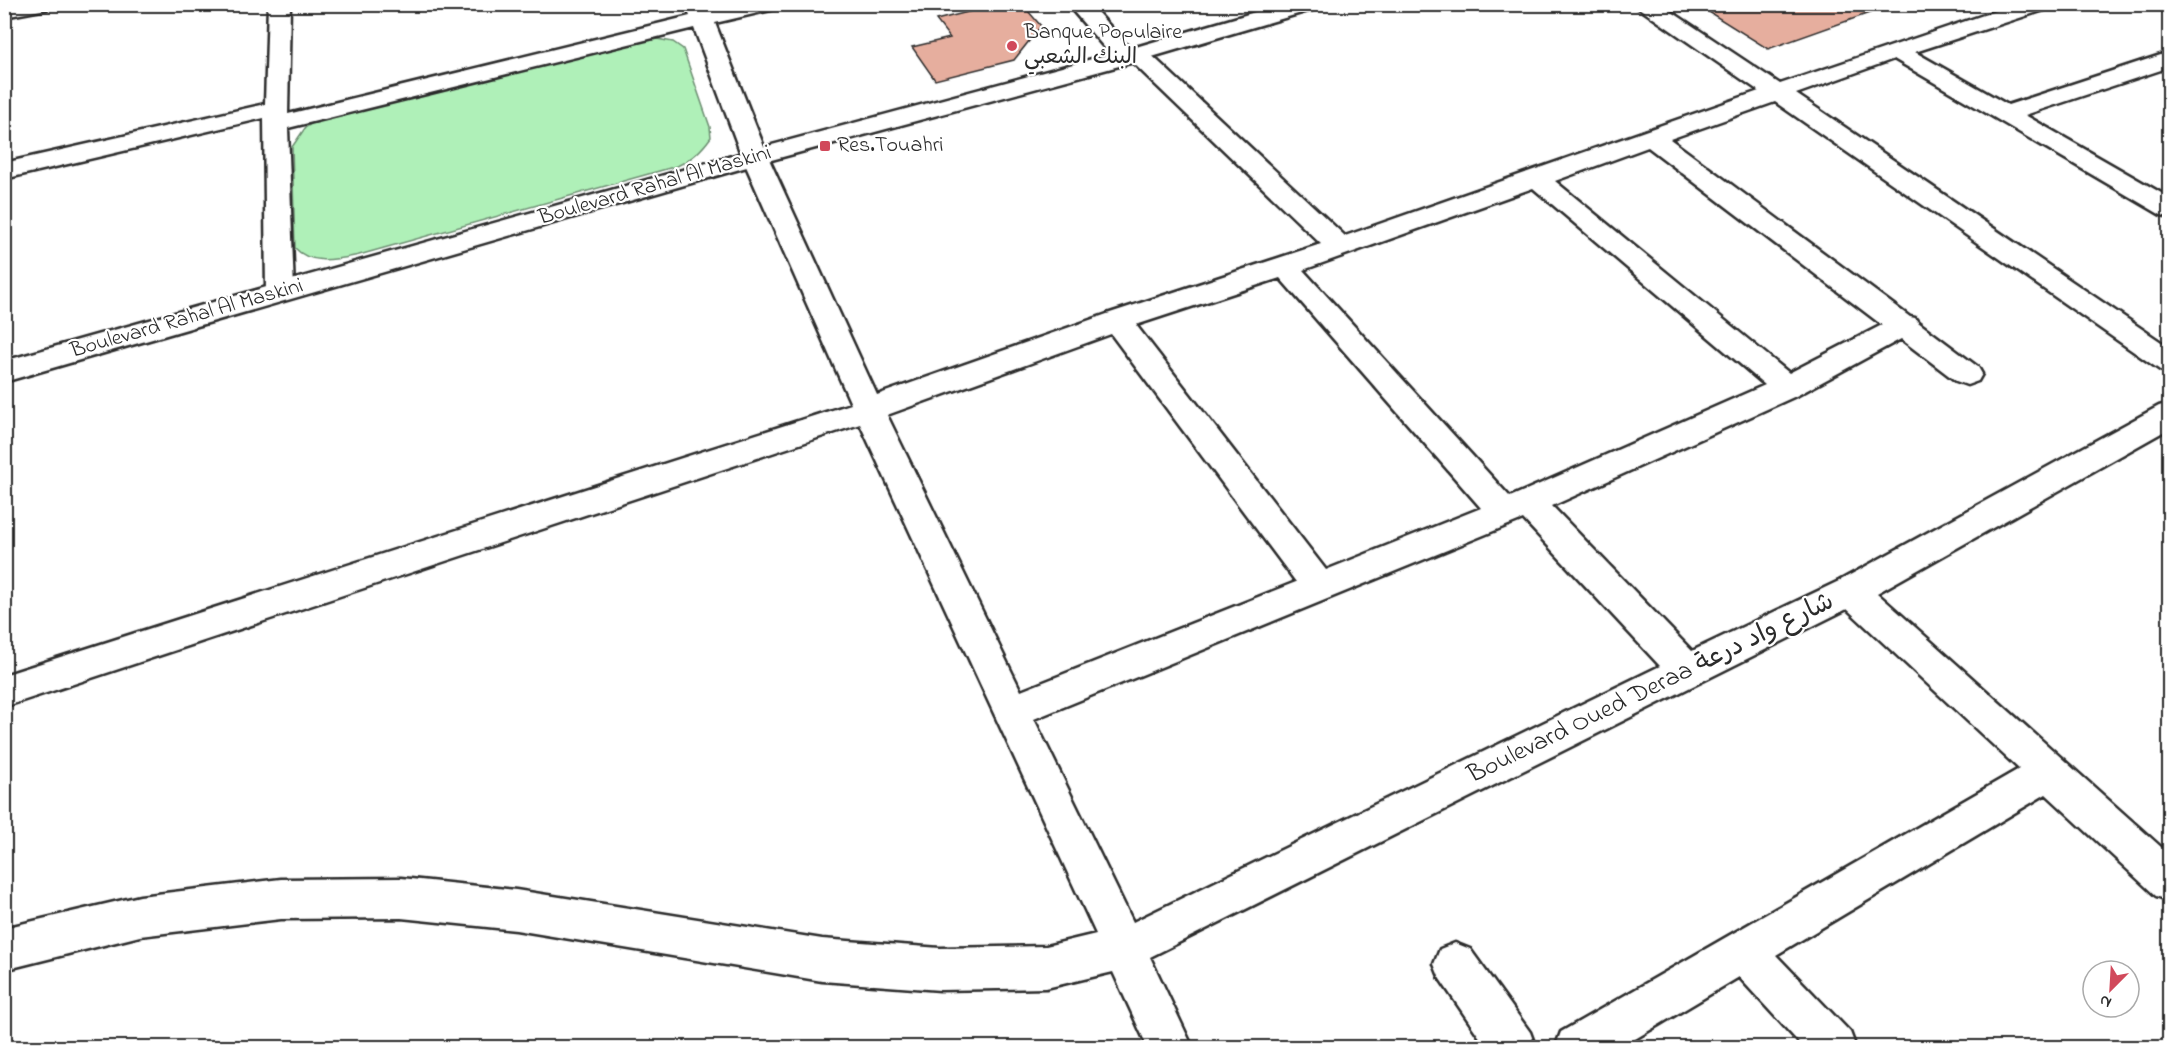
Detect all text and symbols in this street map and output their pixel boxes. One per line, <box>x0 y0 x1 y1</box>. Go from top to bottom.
place label: Banque Populaire البنك الشعبي <box>1023 17 1182 75</box>
marker: Banque Populaire البنك الشعبي <box>1005 39 1019 53</box>
place label: Res.Touahri <box>837 130 944 162</box>
street label: Boulevard Rahal Al Maskini <box>534 137 775 235</box>
marker: Res.Touahri <box>818 139 832 153</box>
street label: Boulevard Rahal Al Maskini <box>66 270 307 368</box>
street label: Boulevard Oued Deraa شارع واد درعة <box>1460 583 1841 795</box>
north arrow <box>2081 959 2141 1019</box>
text: N <box>2096 988 2116 1014</box>

